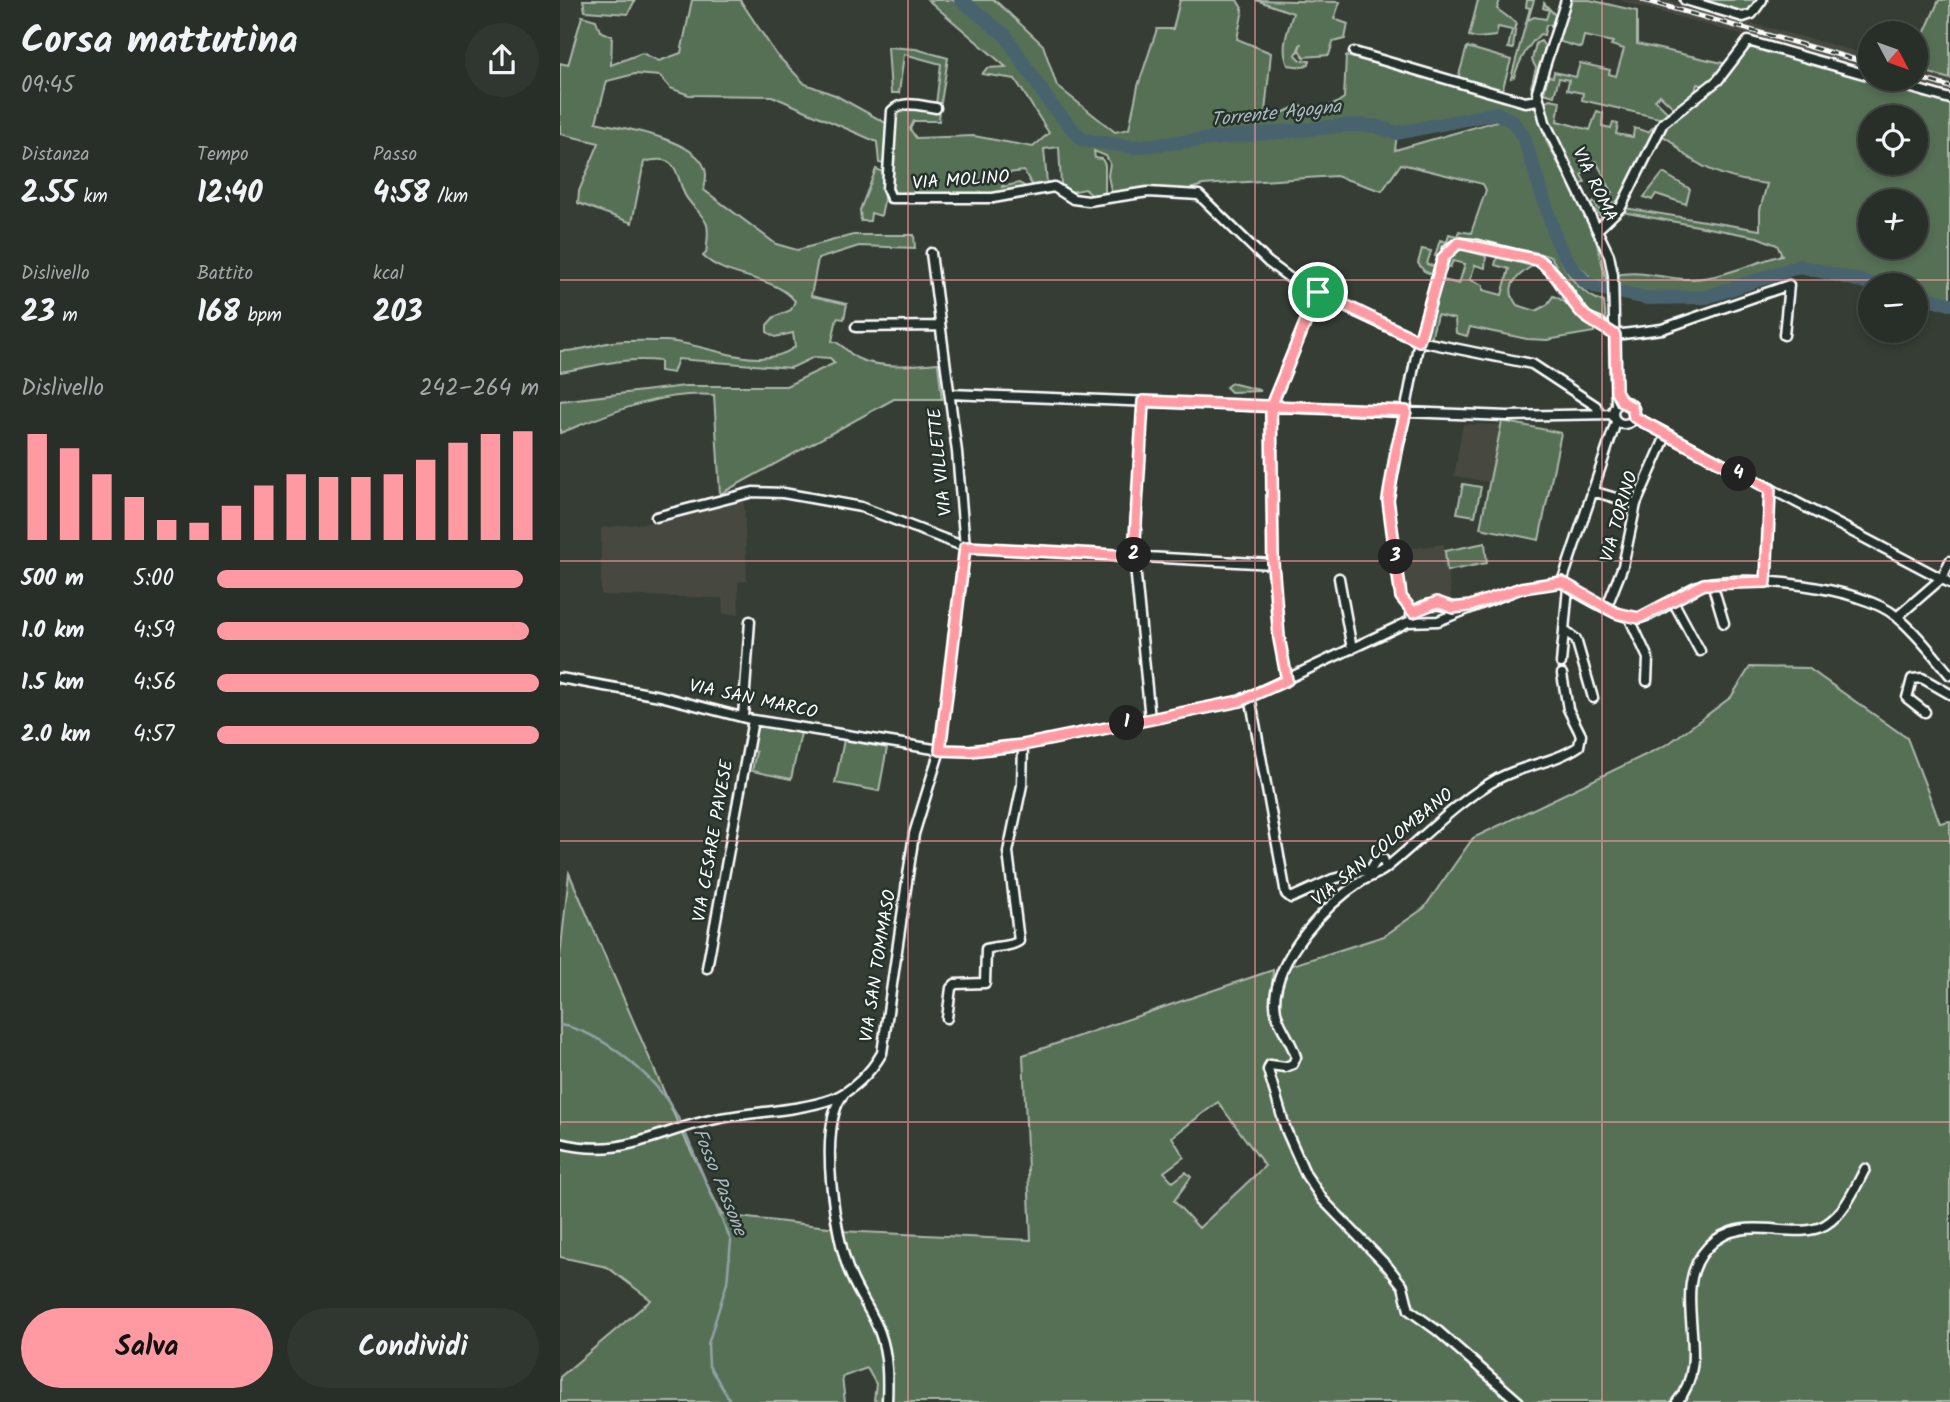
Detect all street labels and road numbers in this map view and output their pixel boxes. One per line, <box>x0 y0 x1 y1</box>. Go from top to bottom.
street label: VIA ROMA <box>1563 143 1625 227</box>
street label: VIA MOLINO <box>912 163 1010 199</box>
street label: VIA VILLETTE <box>921 406 961 517</box>
street label: VIA TORINO <box>1593 468 1647 566</box>
street label: VIA SAN MARCO <box>686 672 820 728</box>
street label: VIA CESARE PAVESE <box>685 757 743 924</box>
street label: VIA SAN COLOMBANO <box>1306 781 1460 915</box>
street label: VIA SAN TOMMASO <box>853 888 905 1044</box>

